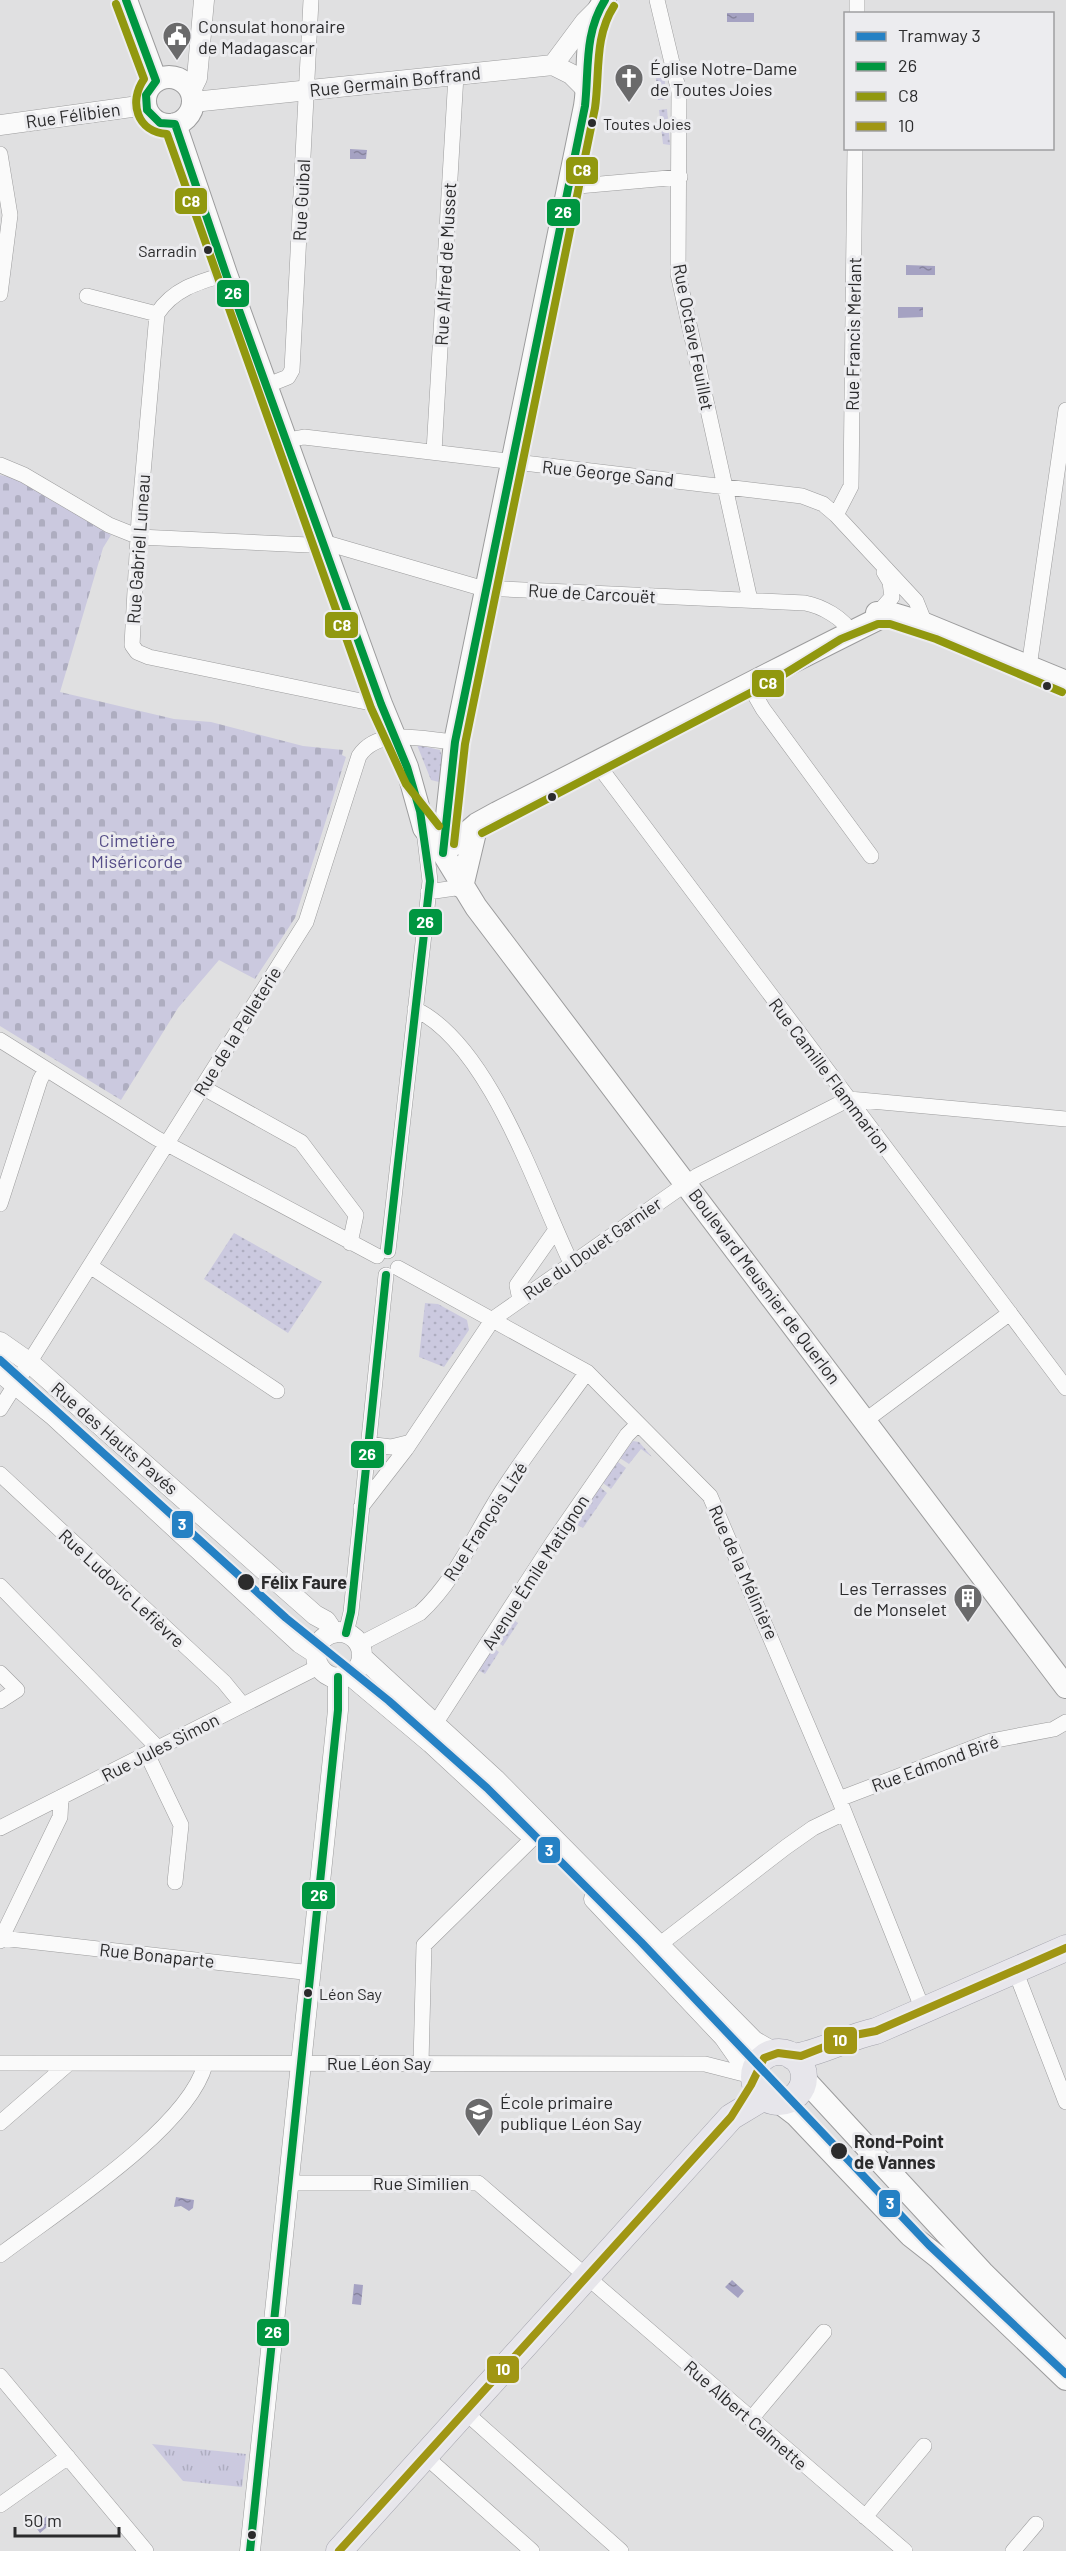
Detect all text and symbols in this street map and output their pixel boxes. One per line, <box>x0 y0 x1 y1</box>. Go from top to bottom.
legend <box>844 12 1054 150</box>
place label: Consulat honoraire de Madagascar <box>198 15 345 58</box>
public building icon: Consulat honoraire de Madagascar <box>161 20 193 62</box>
text: Tramway 3 <box>898 24 981 46</box>
text: 26 <box>898 54 917 76</box>
place label: Église Notre-Dame de Toutes Joies <box>650 57 797 100</box>
street label: Rue Germain Boffrand <box>308 61 482 101</box>
church icon: Église Notre-Dame de Toutes Joies <box>613 62 645 104</box>
text: C8 <box>898 84 918 106</box>
street label: Rue Félibien <box>24 97 122 133</box>
place label: Toutes Joies <box>603 114 691 133</box>
text: 10 <box>898 114 914 136</box>
marker: Toutes Joies <box>586 117 598 129</box>
line badge: C8 <box>565 156 599 185</box>
street label: Rue Guibal <box>288 158 314 242</box>
text: C8 <box>573 160 592 179</box>
street label: Rue Alfred de Musset <box>430 182 460 346</box>
line badge: C8 <box>174 187 208 215</box>
text: C8 <box>182 191 201 210</box>
line badge: 26 <box>546 198 581 227</box>
text: 26 <box>554 202 572 221</box>
place label: Sarradin <box>138 241 197 260</box>
marker: Sarradin <box>202 244 214 256</box>
street label: Rue Francis Merlant <box>841 257 865 411</box>
street label: Rue Octave Feuillet <box>669 262 719 412</box>
line badge: 26 <box>216 279 250 308</box>
text: 26 <box>224 283 242 302</box>
street label: Rue George Sand <box>541 455 675 491</box>
street label: Rue Gabriel Luneau <box>122 473 154 625</box>
street label: Rue de Carcouët <box>527 579 657 607</box>
line badge: C8 <box>324 611 359 639</box>
text: C8 <box>333 615 352 634</box>
line badge: C8 <box>751 669 785 698</box>
text: C8 <box>759 673 778 692</box>
unlabelled marker <box>1041 680 1053 692</box>
unlabelled marker <box>546 791 558 803</box>
park label: Cimetière Miséricorde <box>91 829 183 872</box>
line badge: 26 <box>408 908 443 936</box>
text: 26 <box>416 912 434 931</box>
street label: Rue de la Pelleterie <box>188 962 286 1100</box>
street label: Rue Camille Flammarion <box>765 993 895 1157</box>
street label: Boulevard Meusnier de Querlon <box>684 1184 846 1388</box>
street label: Rue du Douet Garnier <box>518 1192 666 1304</box>
street label: Rue des Hauts Pavés <box>47 1377 183 1499</box>
line badge: 26 <box>350 1440 385 1469</box>
text: 26 <box>358 1444 376 1463</box>
street label: Rue François Lizé <box>438 1457 532 1585</box>
street label: Avenue Émile Matignon <box>477 1490 593 1654</box>
street label: Rue de la Mélinière <box>704 1501 784 1643</box>
line badge: 3 <box>171 1510 194 1539</box>
text: 3 <box>178 1514 186 1533</box>
street label: Rue Ludovic Lefièvre <box>55 1524 189 1652</box>
place label: Félix Faure <box>261 1571 347 1593</box>
marker: Félix Faure <box>236 1572 256 1592</box>
place label: Les Terrasses de Monselet <box>839 1577 947 1620</box>
building icon: Les Terrasses de Monselet <box>952 1582 984 1624</box>
street label: Rue Jules Simon <box>97 1708 223 1786</box>
street label: Rue Edmond Biré <box>868 1730 1002 1796</box>
line badge: 3 <box>537 1836 561 1864</box>
text: 3 <box>545 1840 553 1859</box>
line badge: 26 <box>301 1881 336 1910</box>
text: 26 <box>310 1885 328 1904</box>
street label: Rue Bonaparte <box>98 1938 216 1972</box>
place label: Léon Say <box>319 1984 383 2003</box>
marker: Léon Say <box>302 1987 314 1999</box>
line badge: 10 <box>823 2026 858 2055</box>
text: 10 <box>833 2030 847 2049</box>
street label: Rue Léon Say <box>327 2052 431 2074</box>
place label: École primaire publique Léon Say <box>500 2091 642 2134</box>
school or university icon: École primaire publique Léon Say <box>463 2096 495 2138</box>
place label: Rond-Point de Vannes <box>854 2130 944 2173</box>
marker: Rond-Point de Vannes <box>829 2141 849 2161</box>
street label: Rue Similien <box>373 2172 469 2194</box>
line badge: 3 <box>878 2189 901 2218</box>
text: 3 <box>886 2193 894 2212</box>
line badge: 26 <box>256 2318 290 2347</box>
text: 26 <box>264 2322 282 2341</box>
line badge: 10 <box>486 2355 520 2384</box>
street label: Rue Albert Calmette <box>680 2356 812 2474</box>
text: 10 <box>496 2359 510 2378</box>
scale bar <box>15 2500 118 2538</box>
text: 50 m <box>24 2509 62 2531</box>
unlabelled marker <box>246 2529 258 2541</box>

